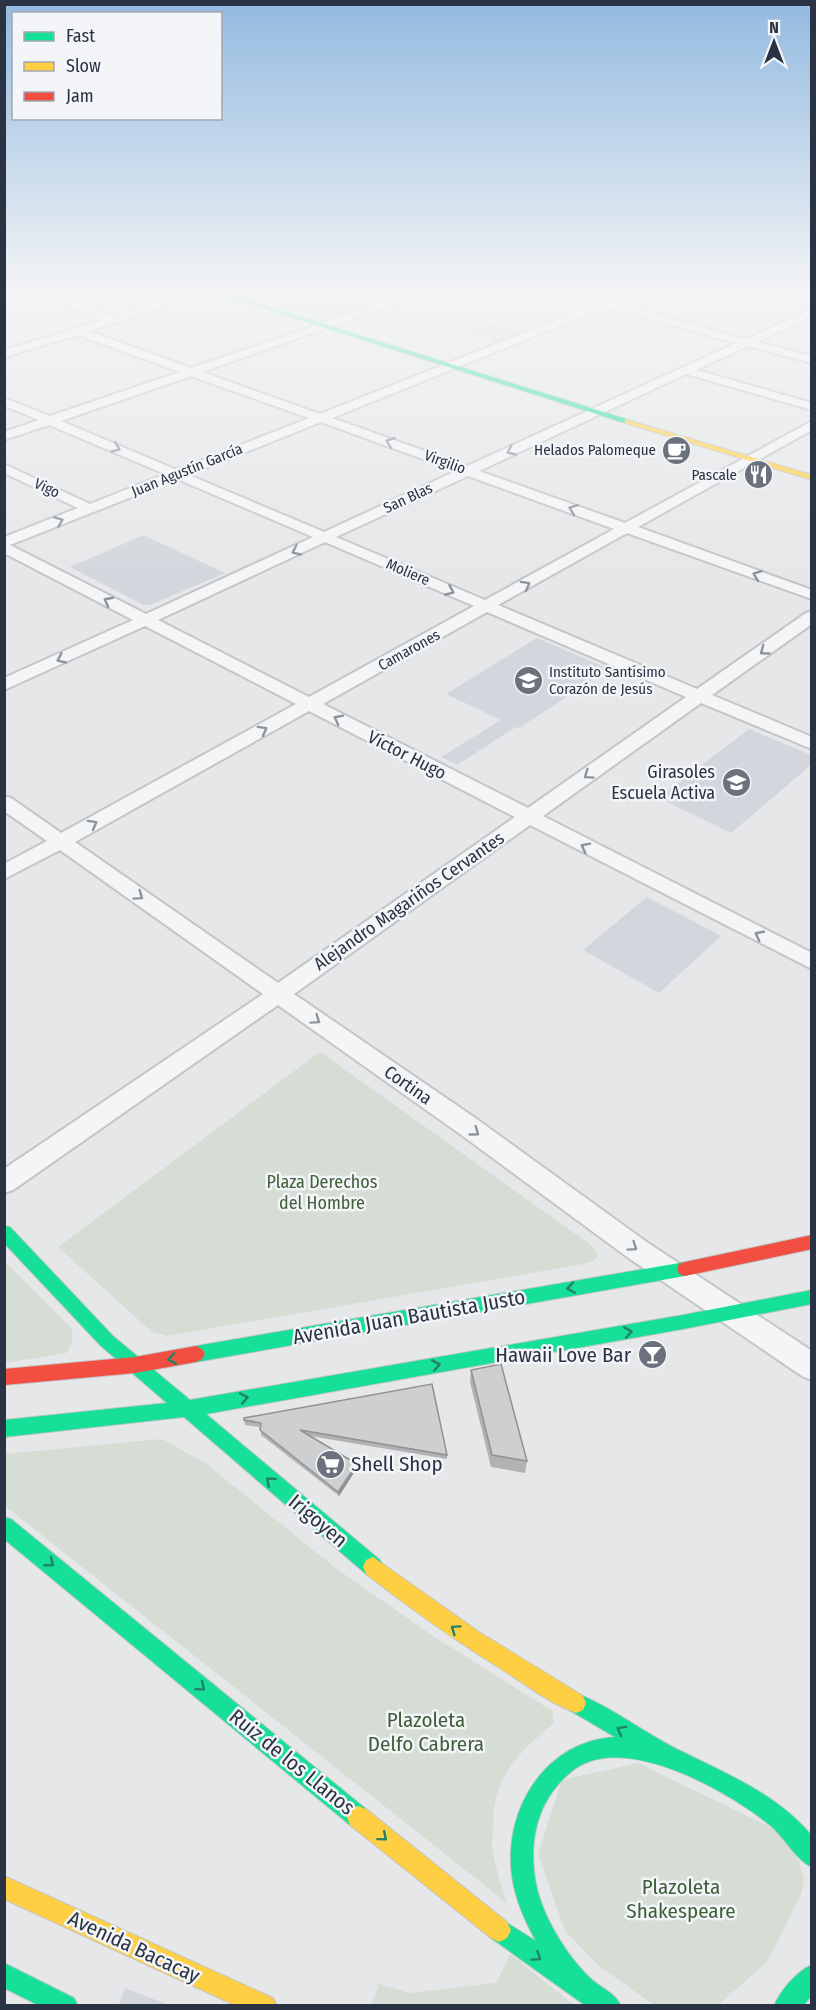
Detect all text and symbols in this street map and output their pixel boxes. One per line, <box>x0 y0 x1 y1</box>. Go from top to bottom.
legend <box>12 12 222 120</box>
north arrow <box>744 12 804 72</box>
text: N <box>769 18 779 37</box>
text: Fast <box>66 25 95 47</box>
text: Slow <box>66 55 101 77</box>
text: Jam <box>66 85 94 107</box>
cafe icon: Helados Palomeque <box>661 434 693 466</box>
one-way arrow <box>385 437 396 450</box>
street label: Juan Agustín García <box>129 440 245 500</box>
one-way arrow <box>110 441 121 453</box>
place label: Helados Palomeque <box>534 441 656 459</box>
one-way arrow <box>506 443 517 455</box>
street label: Virgilio <box>422 446 468 478</box>
restaurant icon: Pascale <box>742 459 774 491</box>
place label: Pascale <box>692 466 737 484</box>
street label: Vigo <box>31 474 63 502</box>
street label: San Blas <box>381 479 435 517</box>
one-way arrow <box>568 503 579 516</box>
one-way arrow <box>53 516 64 528</box>
one-way arrow <box>291 543 302 555</box>
street label: Moliere <box>383 555 433 589</box>
one-way arrow <box>752 570 762 583</box>
one-way arrow <box>520 581 530 592</box>
one-way arrow <box>444 583 455 595</box>
one-way arrow <box>104 597 115 608</box>
street label: Camarones <box>375 626 443 674</box>
one-way arrow <box>760 643 771 654</box>
one-way arrow <box>57 651 68 663</box>
place label: Instituto Santísimo Corazón de Jesús <box>549 663 666 698</box>
school or university icon: Instituto Santísimo Corazón de Jesús <box>512 665 544 697</box>
one-way arrow <box>333 715 344 726</box>
one-way arrow <box>257 726 267 737</box>
street label: Víctor Hugo <box>364 726 450 784</box>
place label: Girasoles Escuela Activa <box>611 761 715 804</box>
school or university icon: Girasoles Escuela Activa <box>720 766 752 798</box>
one-way arrow <box>583 768 594 779</box>
one-way arrow <box>86 820 97 831</box>
street label: Alejandro Magariños Cervantes <box>310 827 509 975</box>
one-way arrow <box>581 843 592 854</box>
one-way arrow <box>132 889 143 900</box>
one-way arrow <box>755 931 766 942</box>
one-way arrow <box>309 1013 320 1024</box>
street label: Cortina <box>380 1061 436 1109</box>
one-way arrow <box>469 1125 480 1136</box>
park label: Plaza Derechos del Hombre <box>266 1171 378 1214</box>
one-way arrow <box>626 1239 637 1250</box>
one-way arrow <box>566 1282 576 1294</box>
street label: Avenida Juan Bautista Justo <box>291 1284 527 1350</box>
one-way arrow <box>623 1326 633 1339</box>
bar icon: Hawaii Love Bar <box>636 1339 668 1371</box>
place label: Hawaii Love Bar <box>495 1342 632 1368</box>
one-way arrow <box>167 1352 177 1364</box>
one-way arrow <box>431 1359 441 1372</box>
one-way arrow <box>239 1393 249 1405</box>
supermarket icon: Shell Shop <box>314 1448 346 1480</box>
place label: Shell Shop <box>351 1451 443 1477</box>
one-way arrow <box>266 1477 277 1488</box>
street label: Irigoyen <box>283 1489 353 1553</box>
one-way arrow <box>43 1556 54 1567</box>
one-way arrow <box>451 1625 462 1636</box>
one-way arrow <box>194 1679 205 1690</box>
street label: Ruiz de los Llanos <box>224 1704 360 1821</box>
park label: Plazoleta Delfo Cabrera <box>368 1707 484 1757</box>
one-way arrow <box>617 1726 627 1737</box>
one-way arrow <box>377 1830 388 1841</box>
park label: Plazoleta Shakespeare <box>626 1874 736 1924</box>
street label: Avenida Bacacay <box>64 1905 205 1989</box>
one-way arrow <box>531 1950 542 1961</box>

